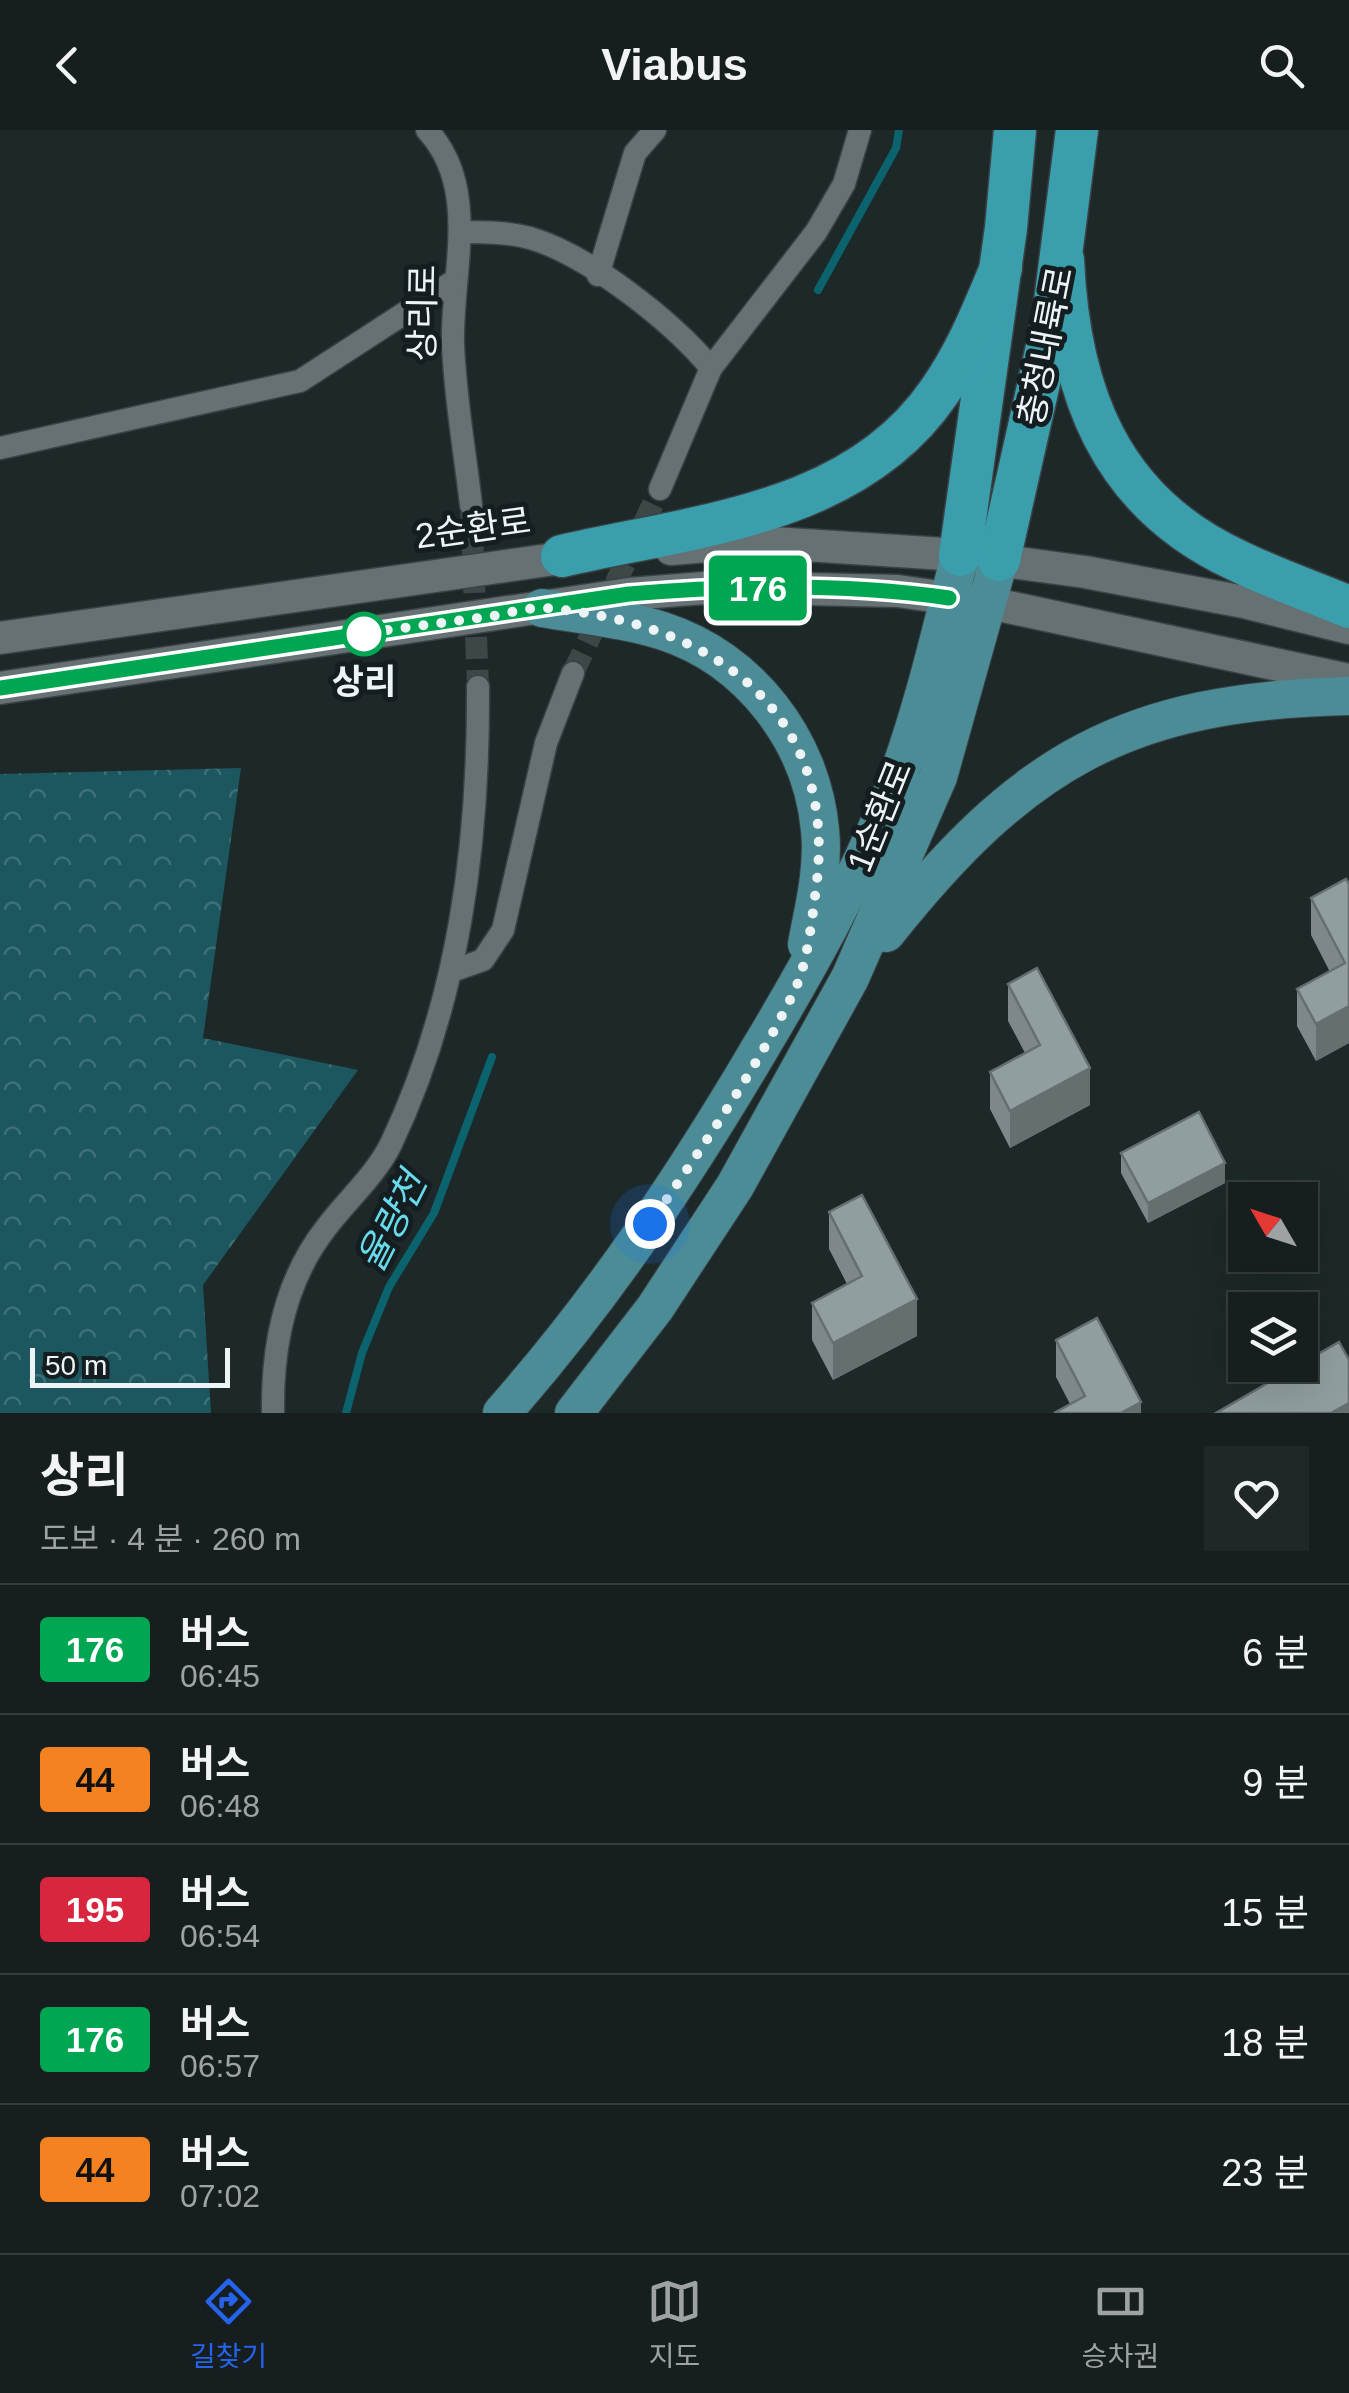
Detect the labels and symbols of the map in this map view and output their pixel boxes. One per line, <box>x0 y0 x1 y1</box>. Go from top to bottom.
street label: 충청내륙로 <box>1010 263 1080 429</box>
street label: 상리로 <box>402 264 442 362</box>
street label: 2순환로 <box>413 501 533 555</box>
line badge: 176 <box>700 556 816 620</box>
marker: 상리 <box>343 613 385 655</box>
place label: 상리 <box>332 662 396 701</box>
street label: 1순환로 <box>839 755 919 877</box>
water label: 율량천 <box>349 1162 436 1278</box>
north arrow <box>1228 1182 1318 1272</box>
your location <box>625 1199 675 1249</box>
scale bar <box>30 1343 230 1388</box>

